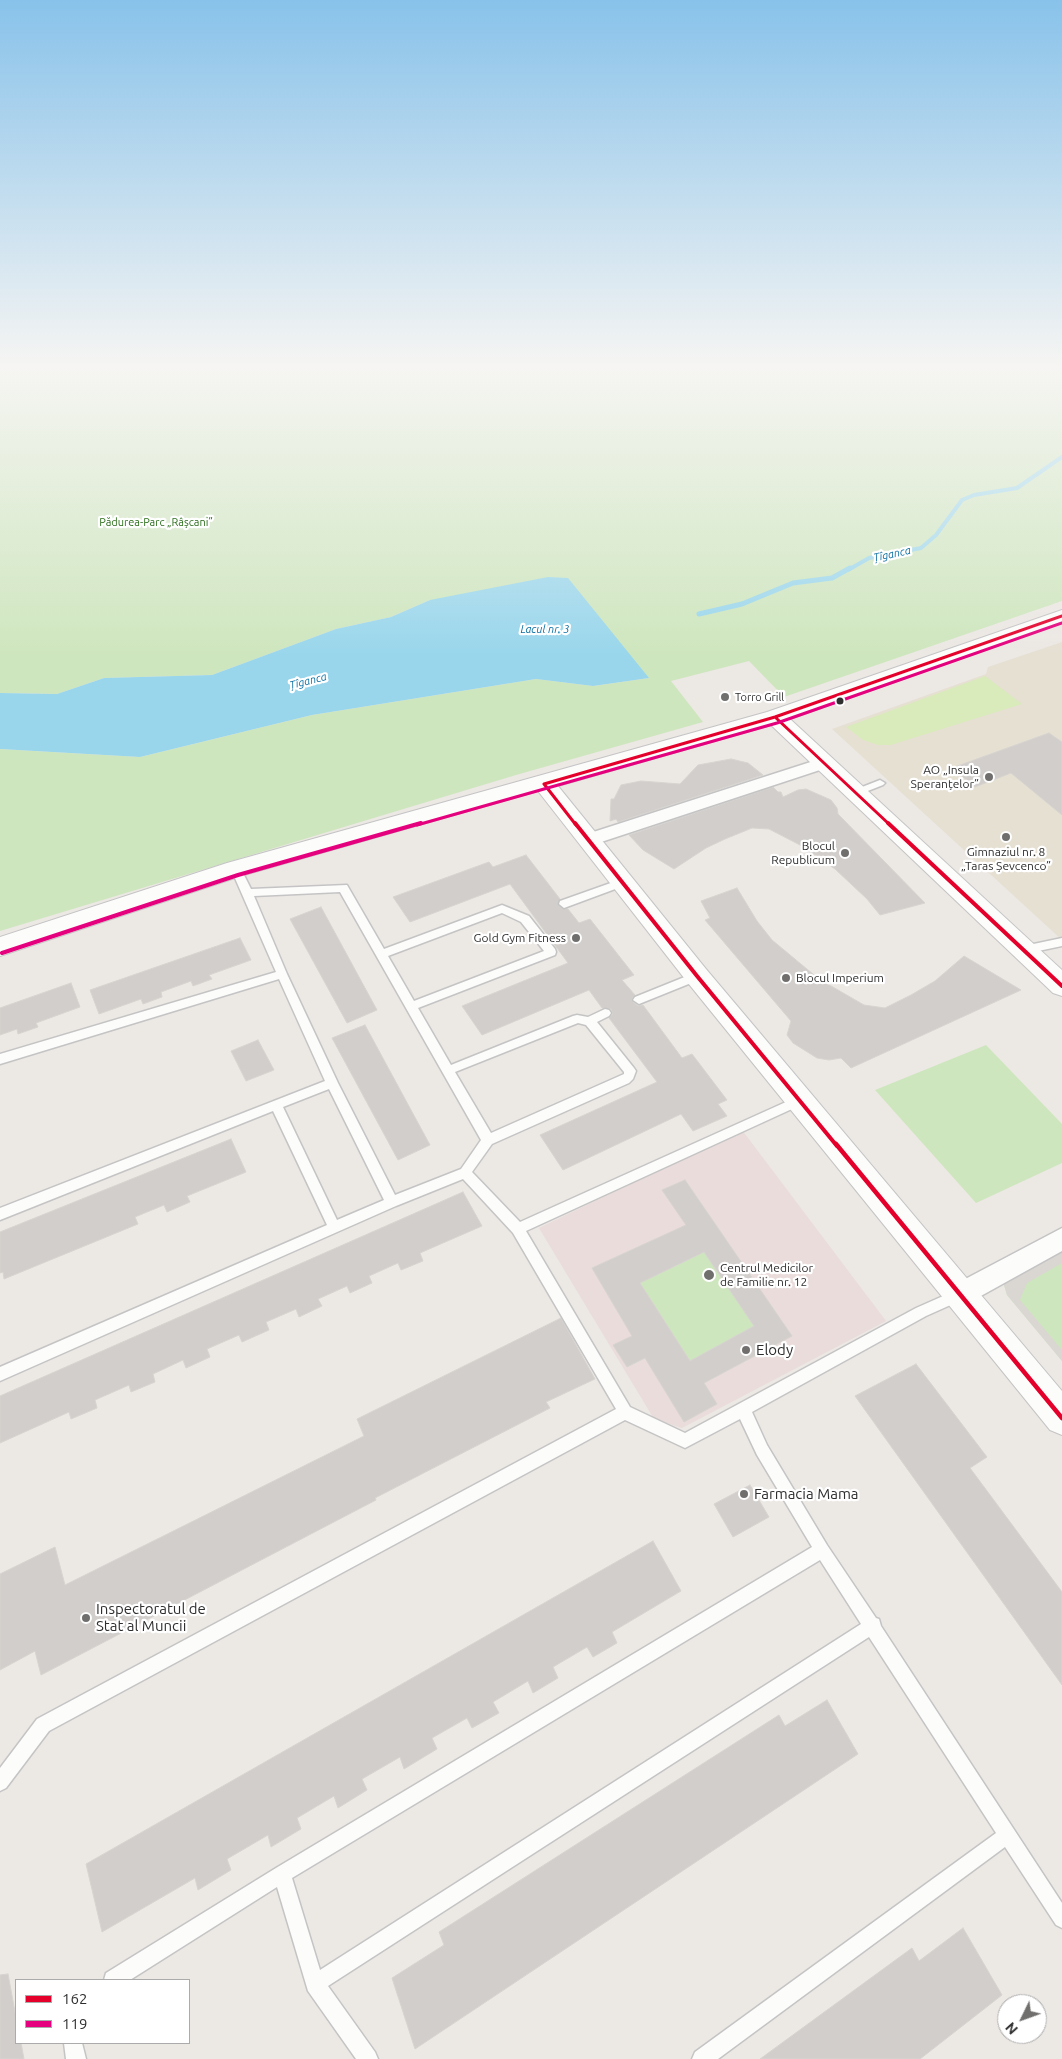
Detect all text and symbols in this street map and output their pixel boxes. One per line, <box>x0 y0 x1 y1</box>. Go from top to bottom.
park label: Pădurea-Parc „Râșcani” <box>99 515 213 529</box>
water label: Țîganca <box>872 544 912 564</box>
water label: Lacul nr. 3 <box>520 622 570 636</box>
water label: Țîganca <box>288 670 328 692</box>
place label: Torro Grill <box>735 690 784 704</box>
marker: Torro Grill <box>719 691 731 703</box>
unlabelled marker <box>835 696 845 706</box>
place label: AO „Insula Speranțelor” <box>910 763 979 791</box>
marker: AO „Insula Speranțelor” <box>983 771 995 783</box>
marker: Gimnaziul nr. 8 „Taras Șevcenco” <box>1000 831 1012 843</box>
place label: Blocul Republicum <box>771 839 835 867</box>
place label: Gimnaziul nr. 8 „Taras Șevcenco” <box>961 845 1051 873</box>
marker: Blocul Republicum <box>839 847 851 859</box>
place label: Gold Gym Fitness <box>474 931 566 945</box>
marker: Gold Gym Fitness <box>570 932 582 944</box>
place label: Blocul Imperium <box>796 971 884 985</box>
marker: Blocul Imperium <box>780 972 792 984</box>
place label: Centrul Medicilor de Familie nr. 12 <box>720 1261 813 1289</box>
marker: Centrul Medicilor de Familie nr. 12 <box>702 1268 716 1282</box>
place label: Elody <box>756 1341 793 1359</box>
marker: Elody <box>740 1344 752 1356</box>
place label: Farmacia Mama <box>754 1485 859 1503</box>
marker: Farmacia Mama <box>738 1488 750 1500</box>
place label: Inspectoratul de Stat al Muncii <box>96 1600 206 1635</box>
marker: Inspectoratul de Stat al Muncii <box>80 1612 92 1624</box>
legend <box>15 1979 190 2044</box>
text: 162 <box>62 1990 87 2007</box>
north arrow <box>997 1994 1047 2044</box>
text: 119 <box>62 2015 87 2032</box>
text: N <box>1002 2019 1021 2038</box>

